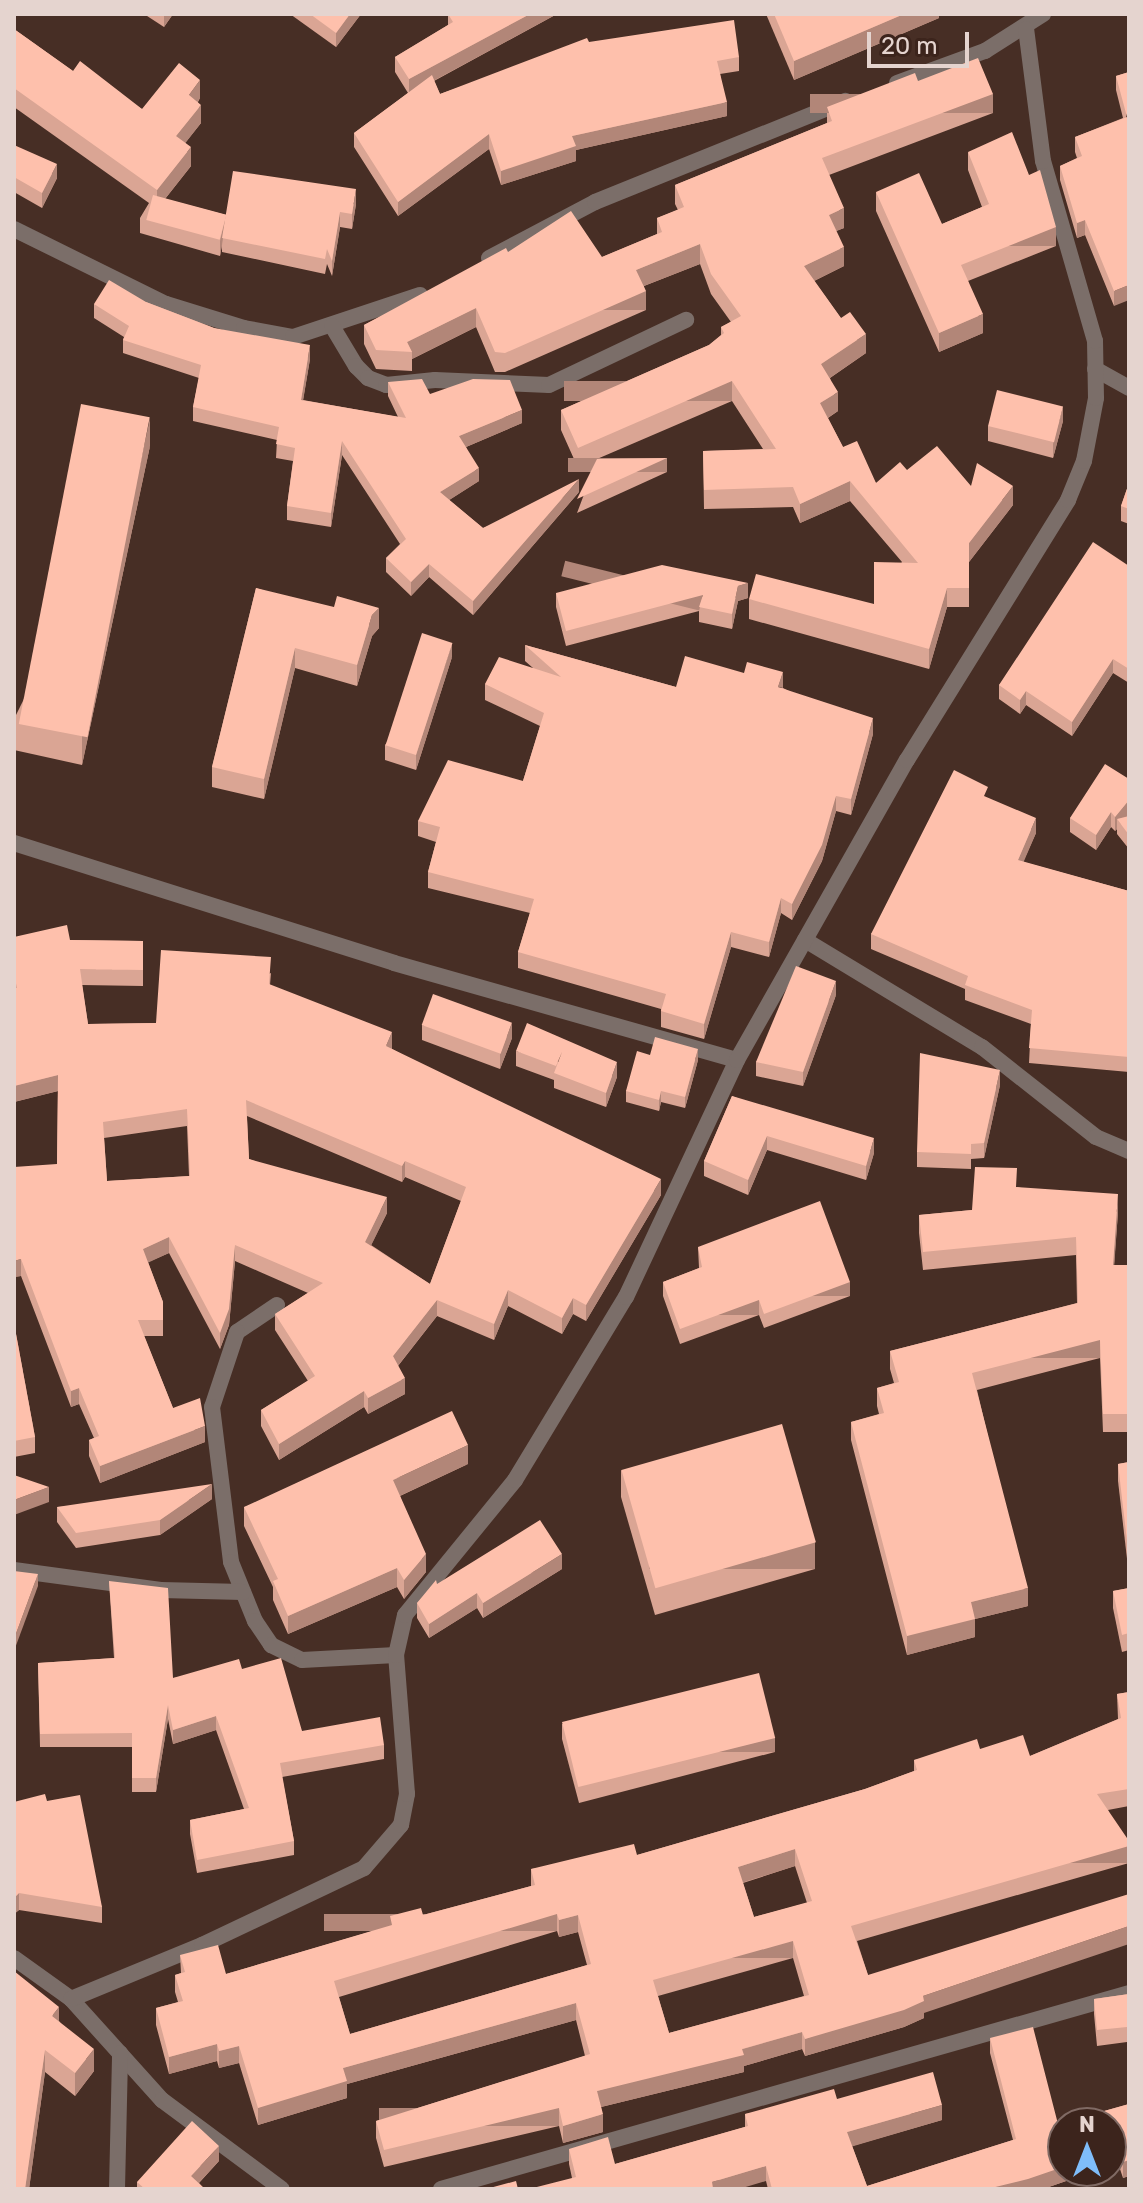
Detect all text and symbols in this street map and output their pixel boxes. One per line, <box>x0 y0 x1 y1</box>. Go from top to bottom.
scale bar <box>871 16 973 66</box>
text: 20 m <box>881 32 938 60</box>
north arrow <box>1047 2107 1127 2187</box>
text: N <box>1079 2111 1095 2138</box>

